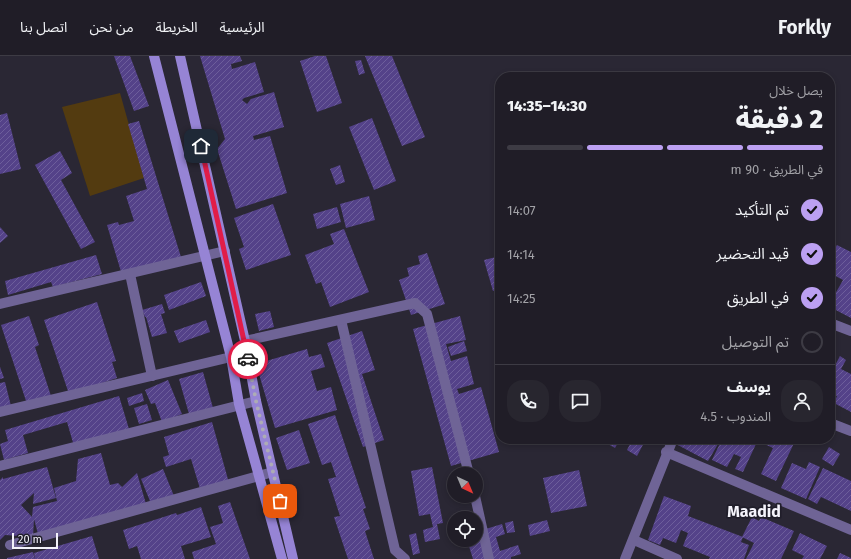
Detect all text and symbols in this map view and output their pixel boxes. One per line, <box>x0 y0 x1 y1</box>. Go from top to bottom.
text: Forkly <box>778 16 831 39</box>
text: اتصل بنا <box>20 19 67 36</box>
text: من نحن <box>89 19 134 36</box>
text: الخريطة <box>156 19 198 36</box>
text: الرئيسية <box>220 19 265 36</box>
text: يصل خلال <box>769 83 823 98</box>
text: 14:30–14:35 <box>507 97 587 115</box>
text: 2 دقيقة <box>736 104 823 135</box>
pin <box>184 129 218 163</box>
icon: home <box>190 135 212 157</box>
text: في الطريق · 90 m <box>731 162 823 177</box>
icon: check <box>801 199 823 221</box>
text: تم التأكيد <box>735 201 789 219</box>
text: 14:07 <box>507 203 535 218</box>
icon: check <box>801 243 823 265</box>
text: قيد التحضير <box>716 245 789 263</box>
text: 14:14 <box>507 247 535 262</box>
icon: check <box>801 287 823 309</box>
text: في الطريق <box>727 289 789 307</box>
text: 14:25 <box>507 291 536 306</box>
text: تم التوصيل <box>722 333 789 351</box>
courier <box>228 339 268 379</box>
icon: car <box>237 348 259 370</box>
text: يوسف <box>727 378 771 396</box>
button: phone <box>507 380 549 422</box>
button: chat <box>559 380 601 422</box>
button: person <box>781 380 823 422</box>
text: المندوب · 4.5 <box>700 409 771 424</box>
north arrow <box>447 467 483 503</box>
map controls <box>447 467 483 547</box>
pin <box>263 484 297 518</box>
icon: bag <box>269 490 291 512</box>
district label: Maadid <box>727 502 781 521</box>
button: locate <box>447 511 483 547</box>
scale bar <box>12 531 58 550</box>
text: 20 m <box>18 533 42 546</box>

